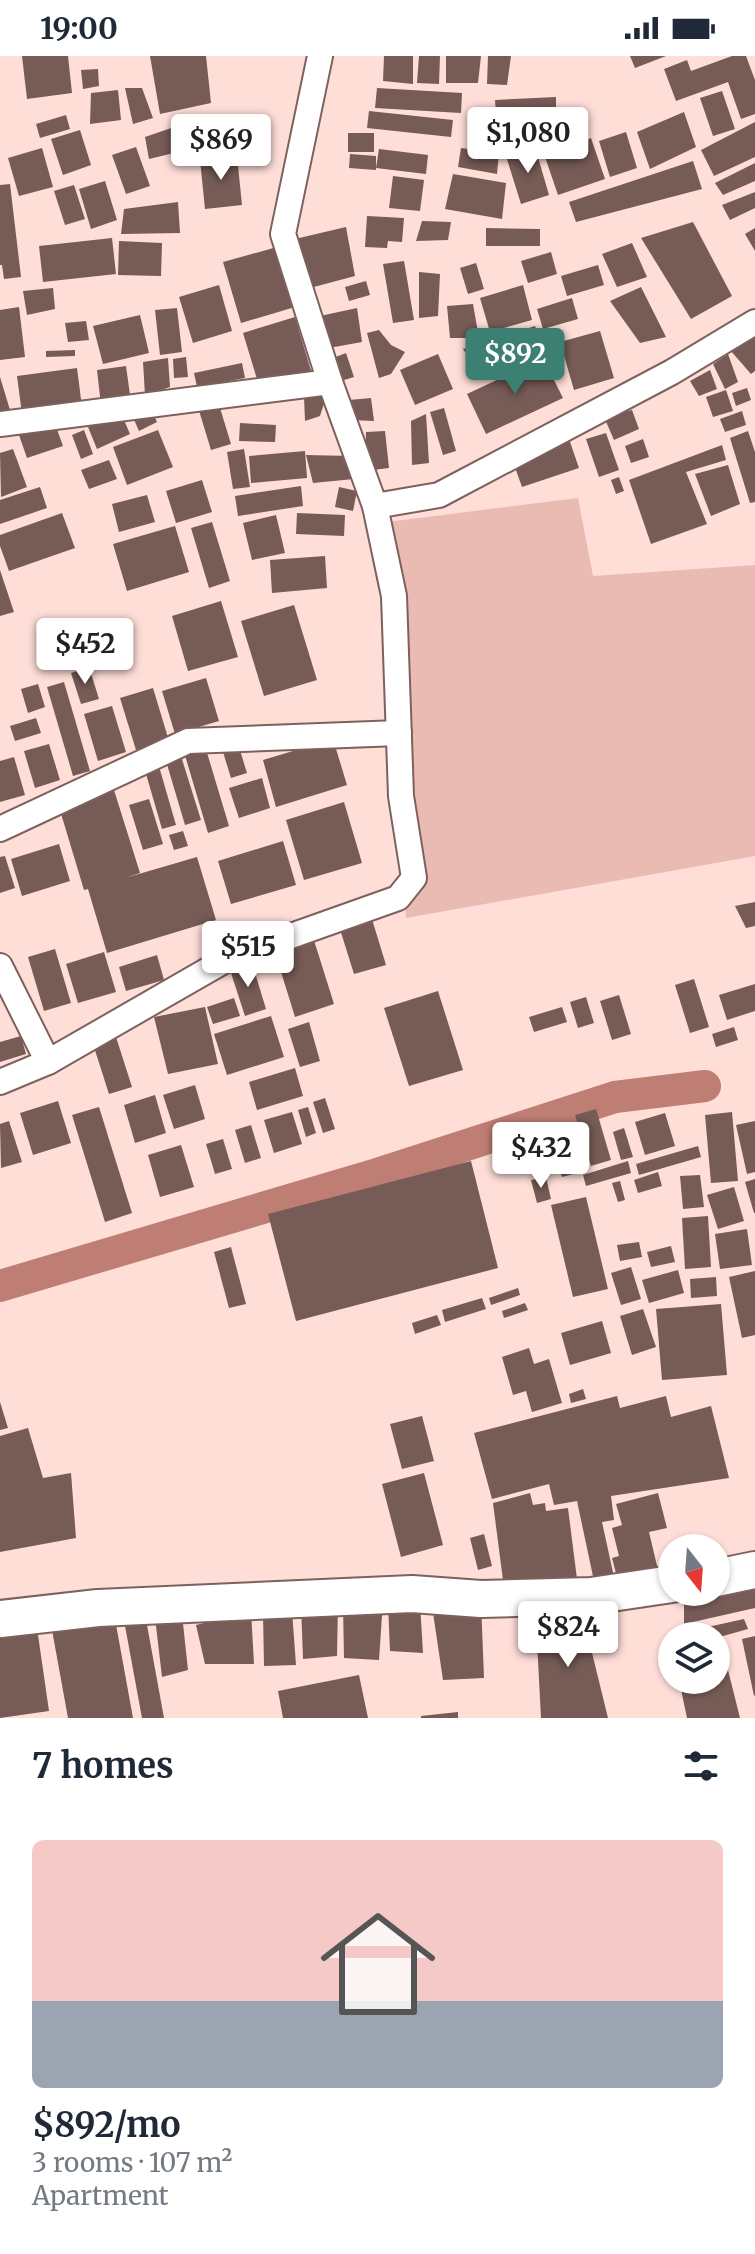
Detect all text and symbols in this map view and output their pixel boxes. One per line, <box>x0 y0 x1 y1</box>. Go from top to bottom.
text: 19:00 <box>40 9 118 47</box>
pin: $1,080 <box>463 107 593 175</box>
pin: $869 <box>174 114 268 182</box>
text: $1,080 <box>485 116 571 149</box>
text: $869 <box>189 123 253 156</box>
pin: $892 <box>468 328 562 396</box>
text: $892 <box>483 337 547 370</box>
pin: $452 <box>38 618 132 686</box>
text: $452 <box>54 627 116 660</box>
pin: $515 <box>201 921 295 989</box>
text: $515 <box>220 930 276 963</box>
pin: $432 <box>494 1122 588 1190</box>
text: $432 <box>510 1131 572 1164</box>
north arrow <box>658 1534 730 1606</box>
map controls <box>658 1534 730 1694</box>
pin: $824 <box>521 1601 615 1669</box>
text: $824 <box>536 1610 600 1643</box>
button: layers <box>658 1622 730 1694</box>
icon: filters <box>679 1744 723 1788</box>
text: 7 homes <box>32 1745 174 1787</box>
icon: home <box>306 1892 450 2036</box>
text: $892/mo <box>32 2104 181 2146</box>
text: 3 rooms · 107 m² <box>32 2146 232 2179</box>
text: Apartment <box>32 2179 169 2212</box>

